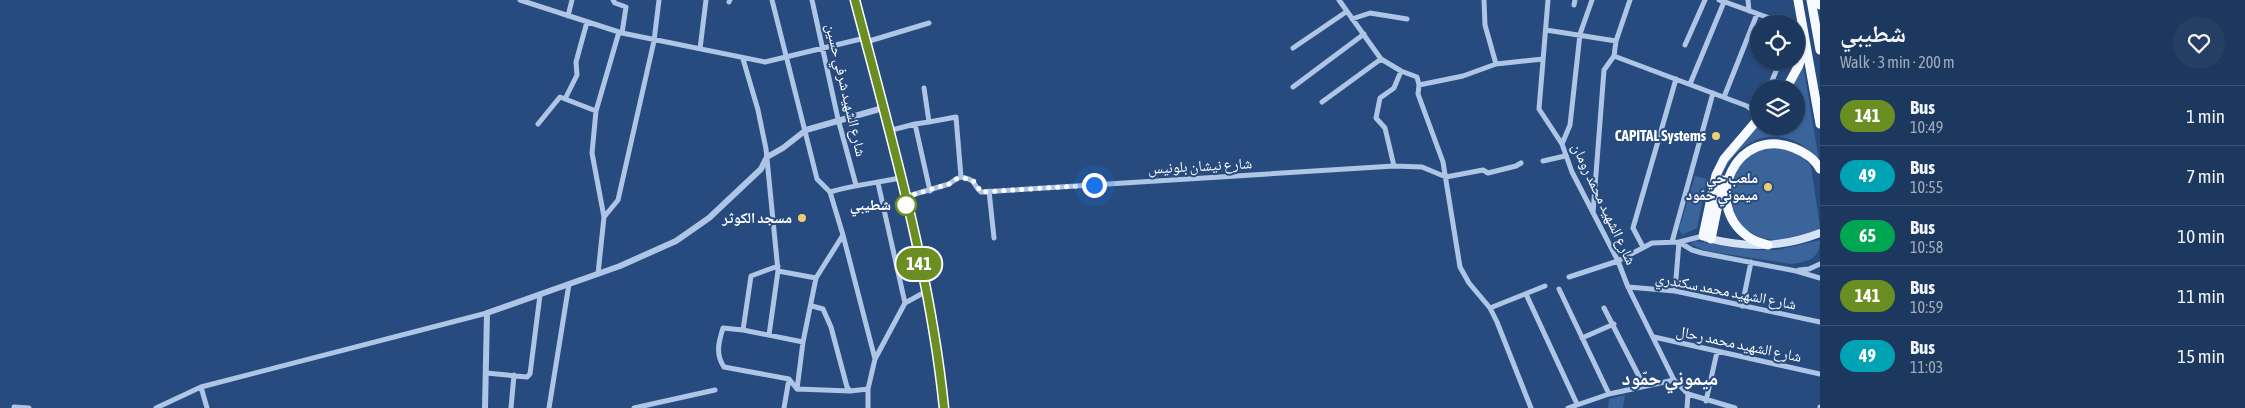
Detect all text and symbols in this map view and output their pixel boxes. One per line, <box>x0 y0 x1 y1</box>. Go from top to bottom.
map controls <box>1750 15 1805 135</box>
button: locate <box>1750 15 1805 70</box>
button: heart <box>2173 17 2225 69</box>
text: شطيبي <box>1840 20 1906 47</box>
street label: شارع الشهيد شرفي حسين <box>819 22 870 159</box>
text: Walk · 3 min · 200 m <box>1840 53 1954 71</box>
button: layers <box>1750 80 1805 135</box>
text: Bus <box>1910 96 1935 118</box>
text: 141 <box>1855 105 1880 126</box>
text: 1 min <box>2186 105 2225 127</box>
text: 10:49 <box>1910 118 1943 136</box>
place label: CAPITAL Systems <box>1615 127 1707 144</box>
marker: CAPITAL Systems <box>1710 130 1722 142</box>
street label: شارع الشهيد محمد رومان <box>1567 140 1640 268</box>
street label: شارع نيشان بلونيس <box>1147 154 1253 179</box>
text: Bus <box>1910 156 1935 178</box>
text: 49 <box>1859 165 1876 186</box>
text: 7 min <box>2186 165 2225 187</box>
place label: ملعب حي ميموني حمّود <box>1686 169 1758 207</box>
your location <box>1082 173 1107 198</box>
text: 10:55 <box>1910 178 1943 196</box>
marker: ملعب حي ميموني حمّود <box>1762 181 1774 193</box>
marker: شطيبي <box>895 194 917 216</box>
place label: شطيبي <box>850 196 891 217</box>
place label: مسجد الكوثر <box>721 209 792 226</box>
marker: مسجد الكوثر <box>796 212 808 224</box>
text: Bus <box>1910 216 1935 238</box>
text: 65 <box>1859 225 1876 246</box>
text: 10 min <box>2177 225 2225 247</box>
text: 10:58 <box>1910 238 1943 256</box>
line badge: 141 <box>890 248 948 280</box>
text: 141 <box>906 253 932 274</box>
street label: شارع الشهيد محمد سكندري <box>1654 269 1798 316</box>
text: Bus <box>1910 276 1935 298</box>
text: 141 <box>1855 285 1880 306</box>
text: 11 min <box>2177 285 2225 307</box>
text: 10:59 <box>1910 298 1943 316</box>
street label: شارع الشهيد محمد رحال <box>1674 322 1803 367</box>
text: Bus <box>1910 336 1935 358</box>
text: 49 <box>1859 345 1876 366</box>
text: 15 min <box>2177 345 2225 367</box>
text: 11:03 <box>1910 358 1943 376</box>
district label: ميموني حمّود <box>1622 366 1718 394</box>

